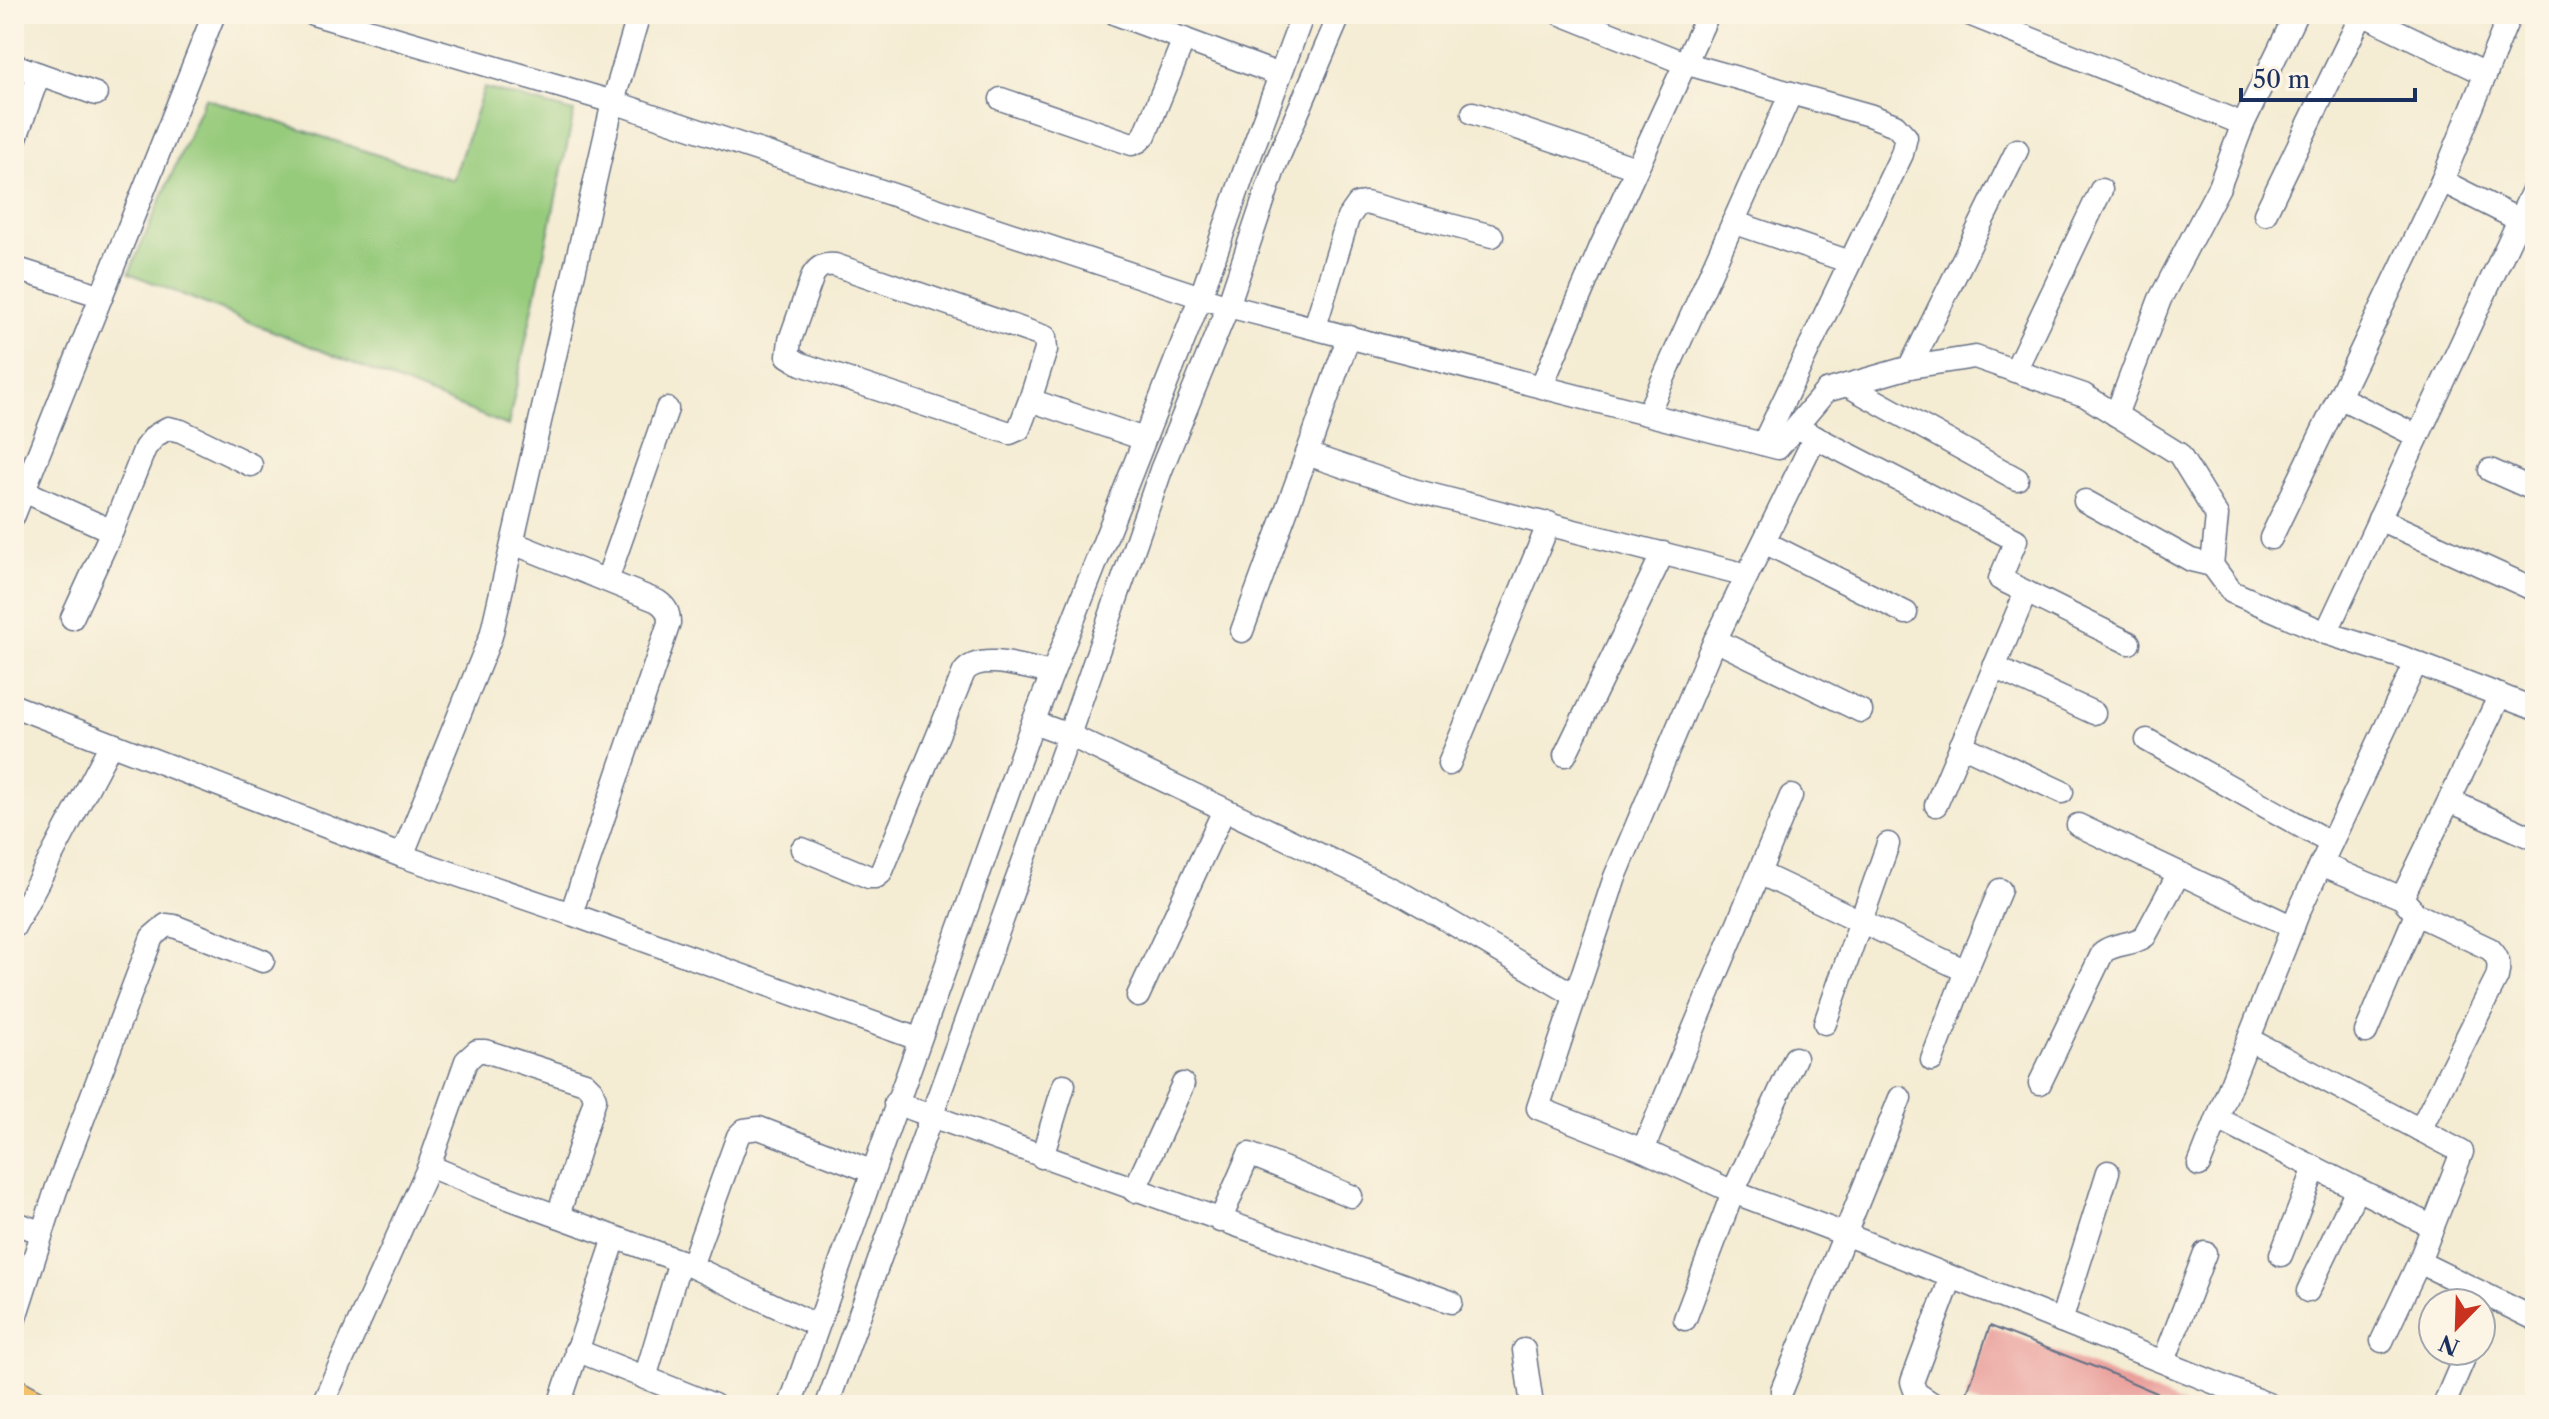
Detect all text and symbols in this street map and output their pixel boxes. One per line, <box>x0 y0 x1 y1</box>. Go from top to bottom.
scale bar <box>2241 52 2415 102</box>
text: 50 m <box>2253 65 2310 94</box>
north arrow <box>2417 1287 2497 1367</box>
text: N <box>2435 1329 2463 1361</box>

